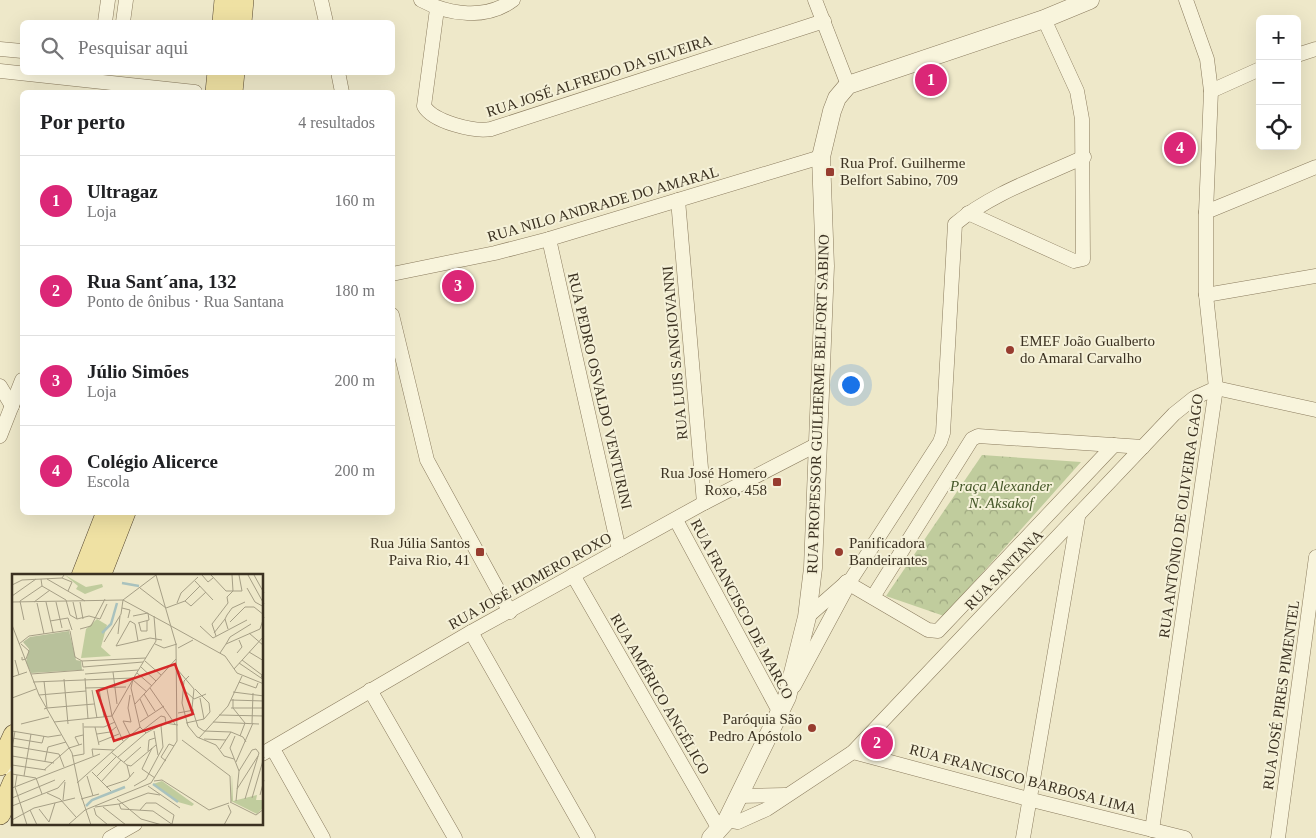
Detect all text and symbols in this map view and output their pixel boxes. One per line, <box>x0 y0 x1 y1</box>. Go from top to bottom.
map controls <box>1256 15 1301 150</box>
button: + <box>1256 15 1301 60</box>
search box <box>20 20 395 75</box>
street label: RUA JOSÉ ALFREDO DA SILVEIRA <box>484 32 714 120</box>
icon: search <box>38 34 66 62</box>
text: Pesquisar aqui <box>78 37 188 58</box>
button: − <box>1256 60 1301 105</box>
pin: 1 <box>915 61 947 99</box>
button: locate <box>1256 105 1301 150</box>
text: Por perto <box>40 110 125 134</box>
text: 4 resultados <box>298 114 375 131</box>
pin: 4 <box>1164 129 1196 167</box>
place label: Rua Prof. Guilherme Belfort Sabino, 709 <box>840 155 966 188</box>
street label: RUA NILO ANDRADE DO AMARAL <box>485 163 721 245</box>
marker: Rua Prof. Guilherme Belfort Sabino, 709 <box>824 166 836 178</box>
text: Ultragaz <box>87 181 158 202</box>
text: 1 <box>52 192 60 209</box>
text: 160 m <box>335 192 375 209</box>
text: Loja <box>87 203 116 220</box>
street label: RUA PROFESSOR GUILHERME BELFORT SABINO <box>804 234 832 574</box>
street label: RUA LUIS SANGIOVANNI <box>659 265 691 441</box>
pin: 3 <box>442 267 474 305</box>
text: Rua Sant´ana, 132 <box>87 271 236 292</box>
street label: RUA PEDRO OSVALDO VENTURINI <box>565 271 635 511</box>
text: 2 <box>52 282 60 299</box>
text: 180 m <box>335 282 375 299</box>
text: Ponto de ônibus · Rua Santana <box>87 293 284 310</box>
place label: EMEF João Gualberto do Amaral Carvalho <box>1020 333 1155 366</box>
marker: EMEF João Gualberto do Amaral Carvalho <box>1004 344 1016 356</box>
text: Júlio Simões <box>87 361 189 382</box>
text: 3 <box>52 372 60 389</box>
text: 200 m <box>335 372 375 389</box>
your location <box>838 372 864 398</box>
text: Loja <box>87 383 116 400</box>
street label: RUA ANTÔNIO DE OLIVEIRA GAGO <box>1156 393 1206 639</box>
text: Colégio Alicerce <box>87 451 218 472</box>
text: 4 <box>52 462 60 479</box>
text: 200 m <box>335 462 375 479</box>
place label: Rua José Homero Roxo, 458 <box>660 465 767 498</box>
text: Escola <box>87 473 130 490</box>
marker: Rua José Homero Roxo, 458 <box>771 476 783 488</box>
park label: Praça Alexander N. Aksakof <box>949 478 1052 511</box>
street label: RUA FRANCISCO DE MARCO <box>688 516 796 702</box>
street label: RUA SANTANA <box>962 527 1046 613</box>
street label: RUA JOSÉ HOMERO ROXO <box>446 529 614 633</box>
place label: Rua Júlia Santos Paiva Rio, 41 <box>370 535 470 568</box>
place label: Panificadora Bandeirantes <box>849 535 927 568</box>
marker: Rua Júlia Santos Paiva Rio, 41 <box>474 546 486 558</box>
marker: Panificadora Bandeirantes <box>833 546 845 558</box>
inset map <box>12 574 264 826</box>
street label: RUA JOSÉ PIRES PIMENTEL <box>1260 599 1302 791</box>
street label: RUA AMÉRICO ANGÉLICO <box>607 611 713 777</box>
place label: Paróquia São Pedro Apóstolo <box>709 711 802 744</box>
marker: Paróquia São Pedro Apóstolo <box>806 722 818 734</box>
pin: 2 <box>861 724 893 762</box>
street label: RUA FRANCISCO BARBOSA LIMA <box>908 741 1139 817</box>

